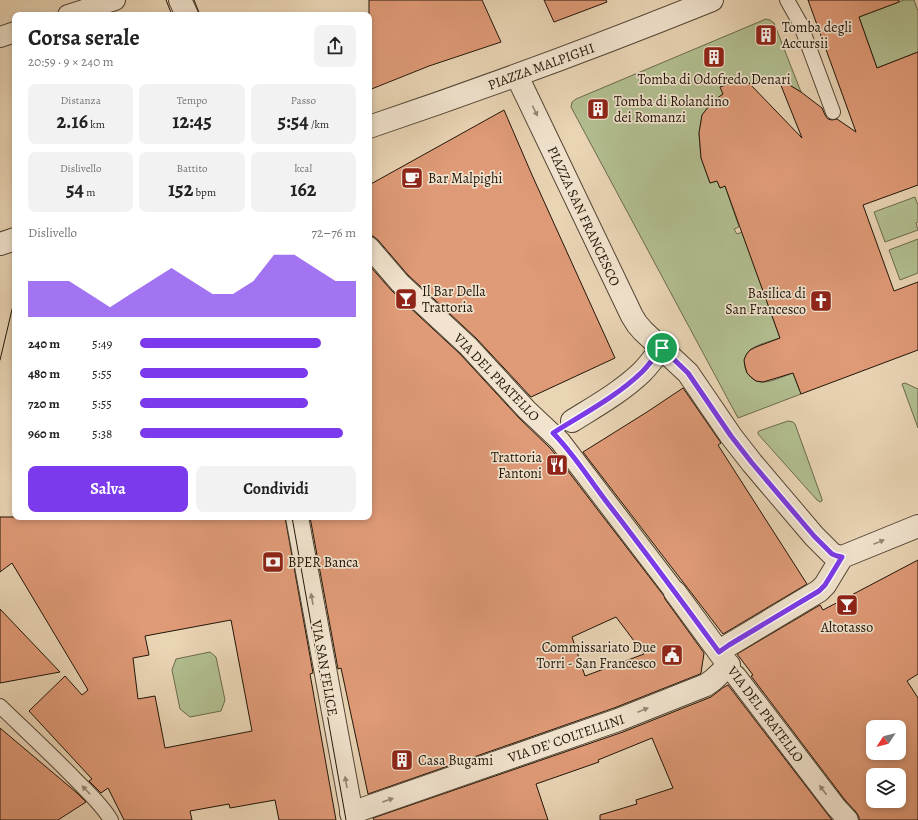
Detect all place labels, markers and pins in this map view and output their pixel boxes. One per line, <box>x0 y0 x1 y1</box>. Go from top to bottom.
place label: Tomba degli Accursii <box>781 18 852 53</box>
building icon: Tomba degli Accursii <box>753 22 779 48</box>
building icon: Tomba di Odofredo Denari <box>701 44 727 70</box>
place label: Tomba di Odofredo Denari <box>637 70 791 89</box>
place label: Tomba di Rolandino dei Romanzi <box>614 92 729 127</box>
building icon: Tomba di Rolandino dei Romanzi <box>585 96 611 122</box>
cafe icon: Bar Malpighi <box>399 165 425 191</box>
place label: Bar Malpighi <box>428 169 503 188</box>
place label: Il Bar Della Trattoria <box>422 282 486 317</box>
place label: Basilica di San Francesco <box>725 284 806 319</box>
bar icon: Il Bar Della Trattoria <box>393 286 419 312</box>
church icon: Basilica di San Francesco <box>808 288 834 314</box>
pin <box>645 331 679 365</box>
place label: Trattoria Fantoni <box>491 448 542 483</box>
restaurant icon: Trattoria Fantoni <box>544 452 570 478</box>
bank icon: BPER Banca <box>260 549 286 575</box>
place label: BPER Banca <box>288 553 359 572</box>
bar icon: Altotasso <box>834 592 860 618</box>
place label: Altotasso <box>820 618 873 637</box>
place label: Commissariato Due Torri - San Francesco <box>537 638 656 673</box>
public building icon: Commissariato Due Torri - San Francesco <box>659 642 685 668</box>
building icon: Casa Bugami <box>389 747 415 773</box>
place label: Casa Bugami <box>418 751 493 770</box>

